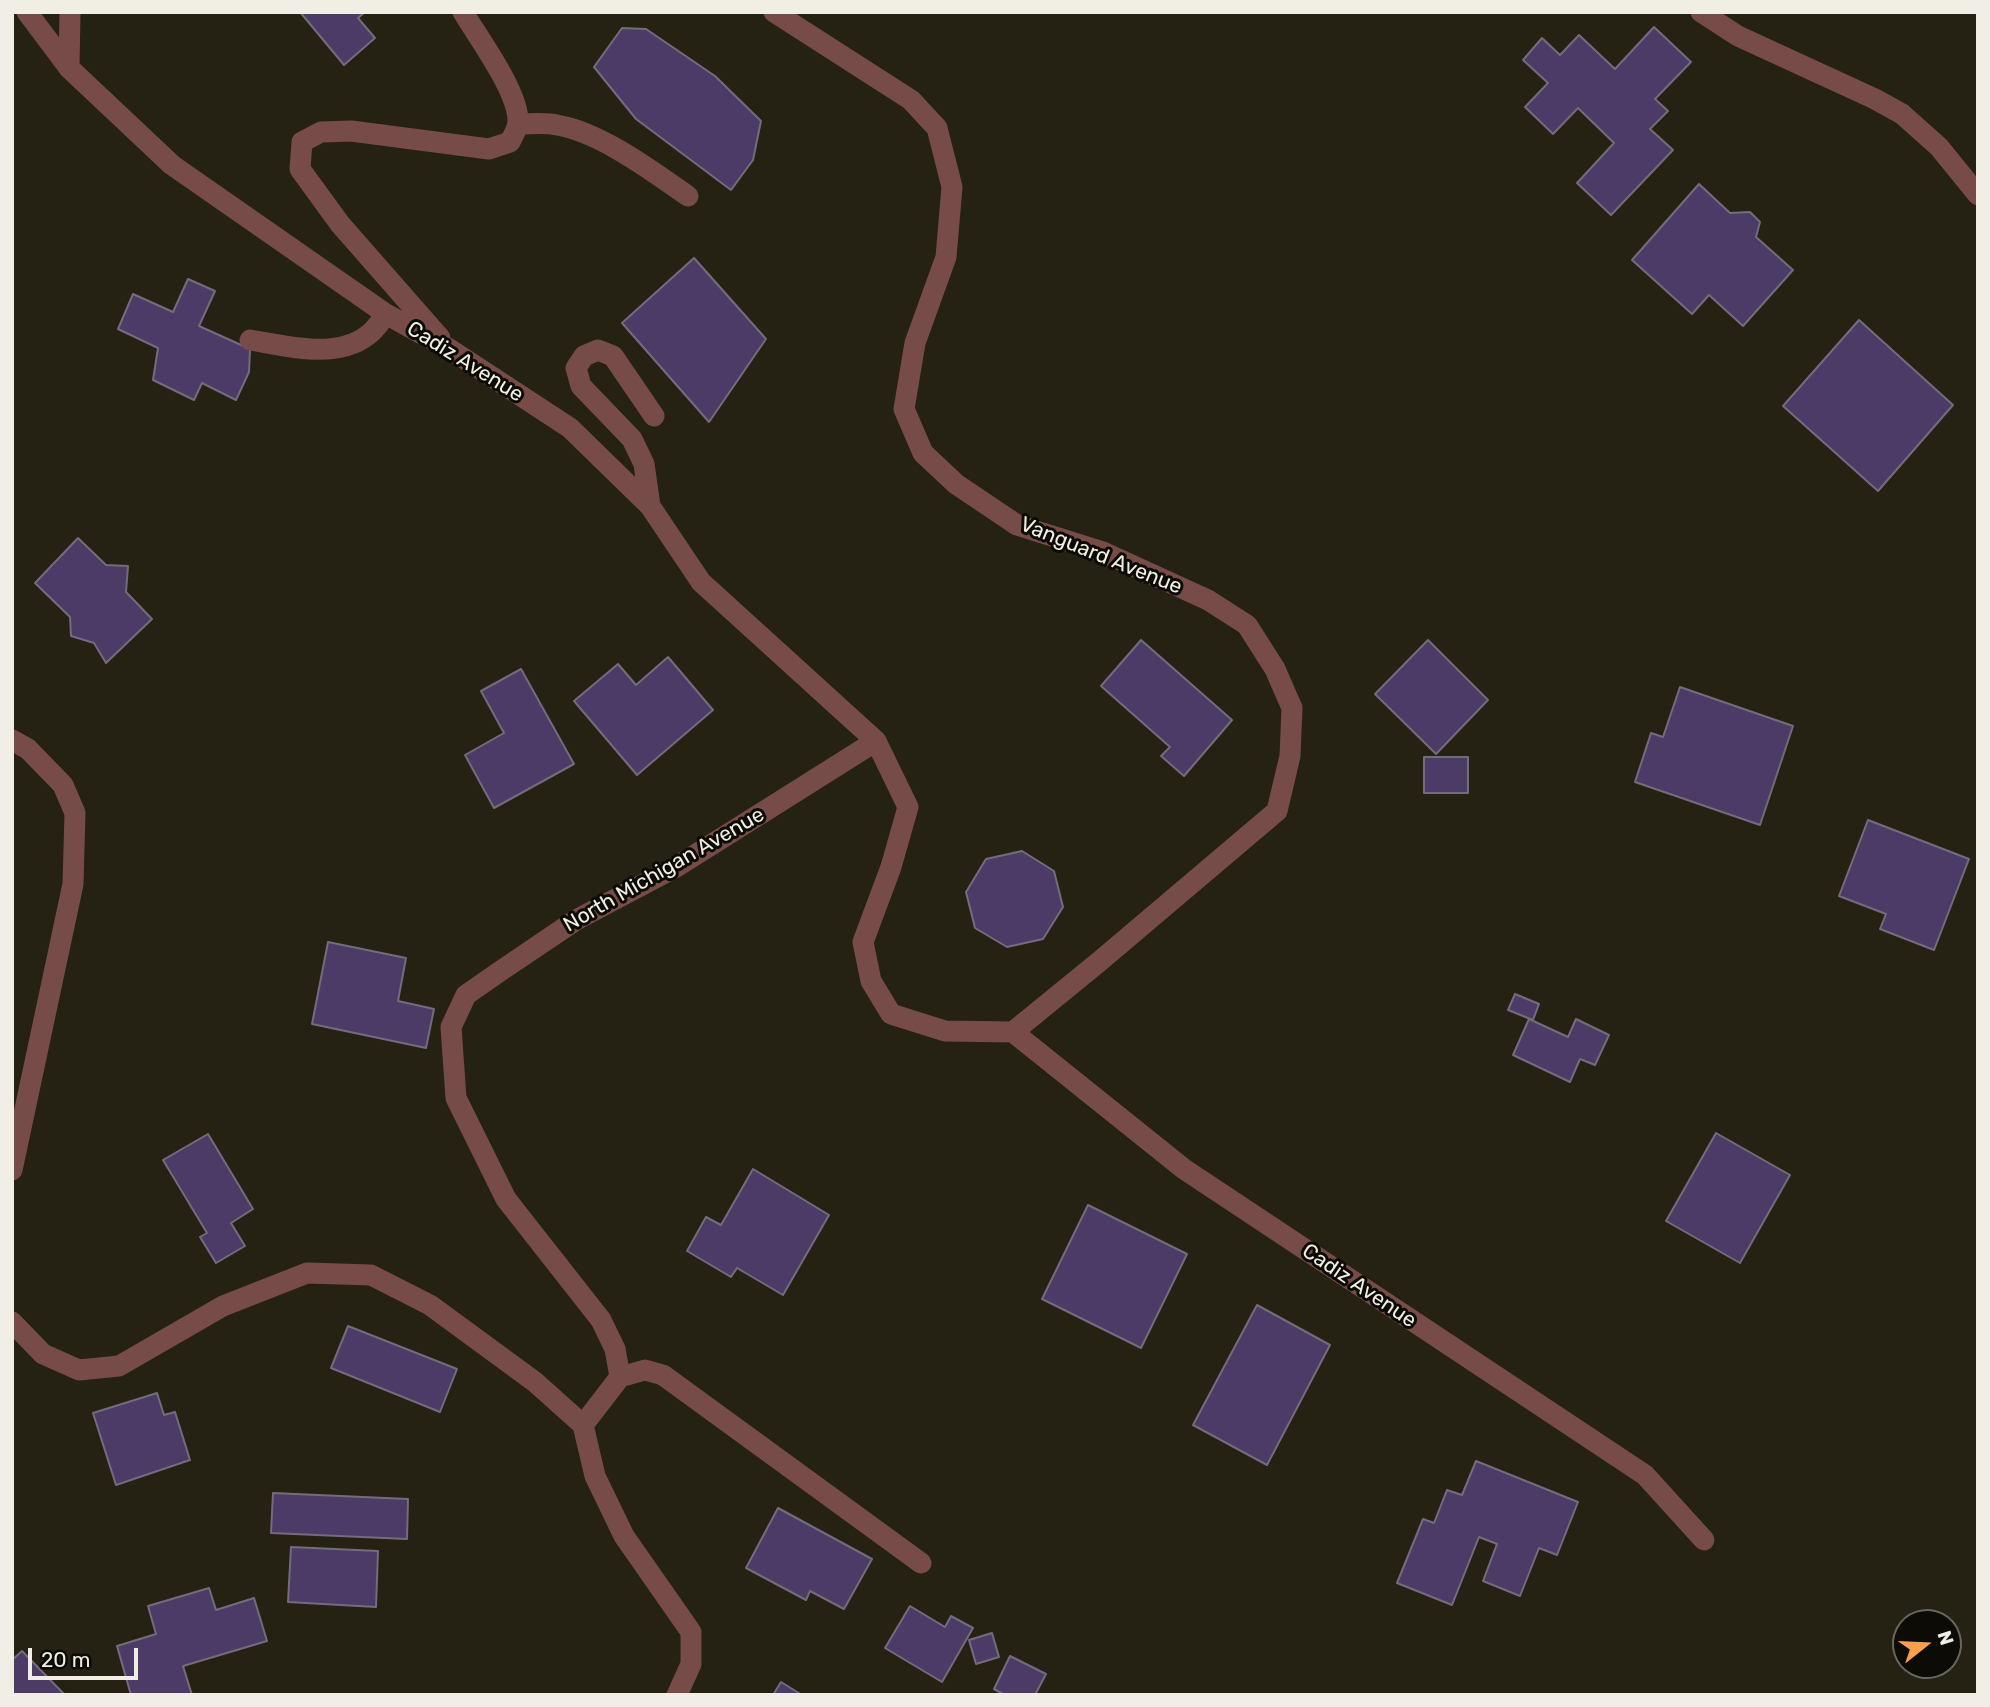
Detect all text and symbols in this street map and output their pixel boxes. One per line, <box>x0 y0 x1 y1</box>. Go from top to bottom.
street label: Cadiz Avenue <box>402 316 528 408</box>
street label: Vanguard Avenue <box>1016 512 1186 600</box>
street label: North Michigan Avenue <box>559 802 769 938</box>
street label: Cadiz Avenue <box>1297 1238 1421 1334</box>
north arrow <box>1892 1609 1962 1679</box>
text: N <box>1932 1628 1959 1648</box>
scale bar <box>32 1634 142 1678</box>
text: 20 m <box>41 1647 90 1672</box>

